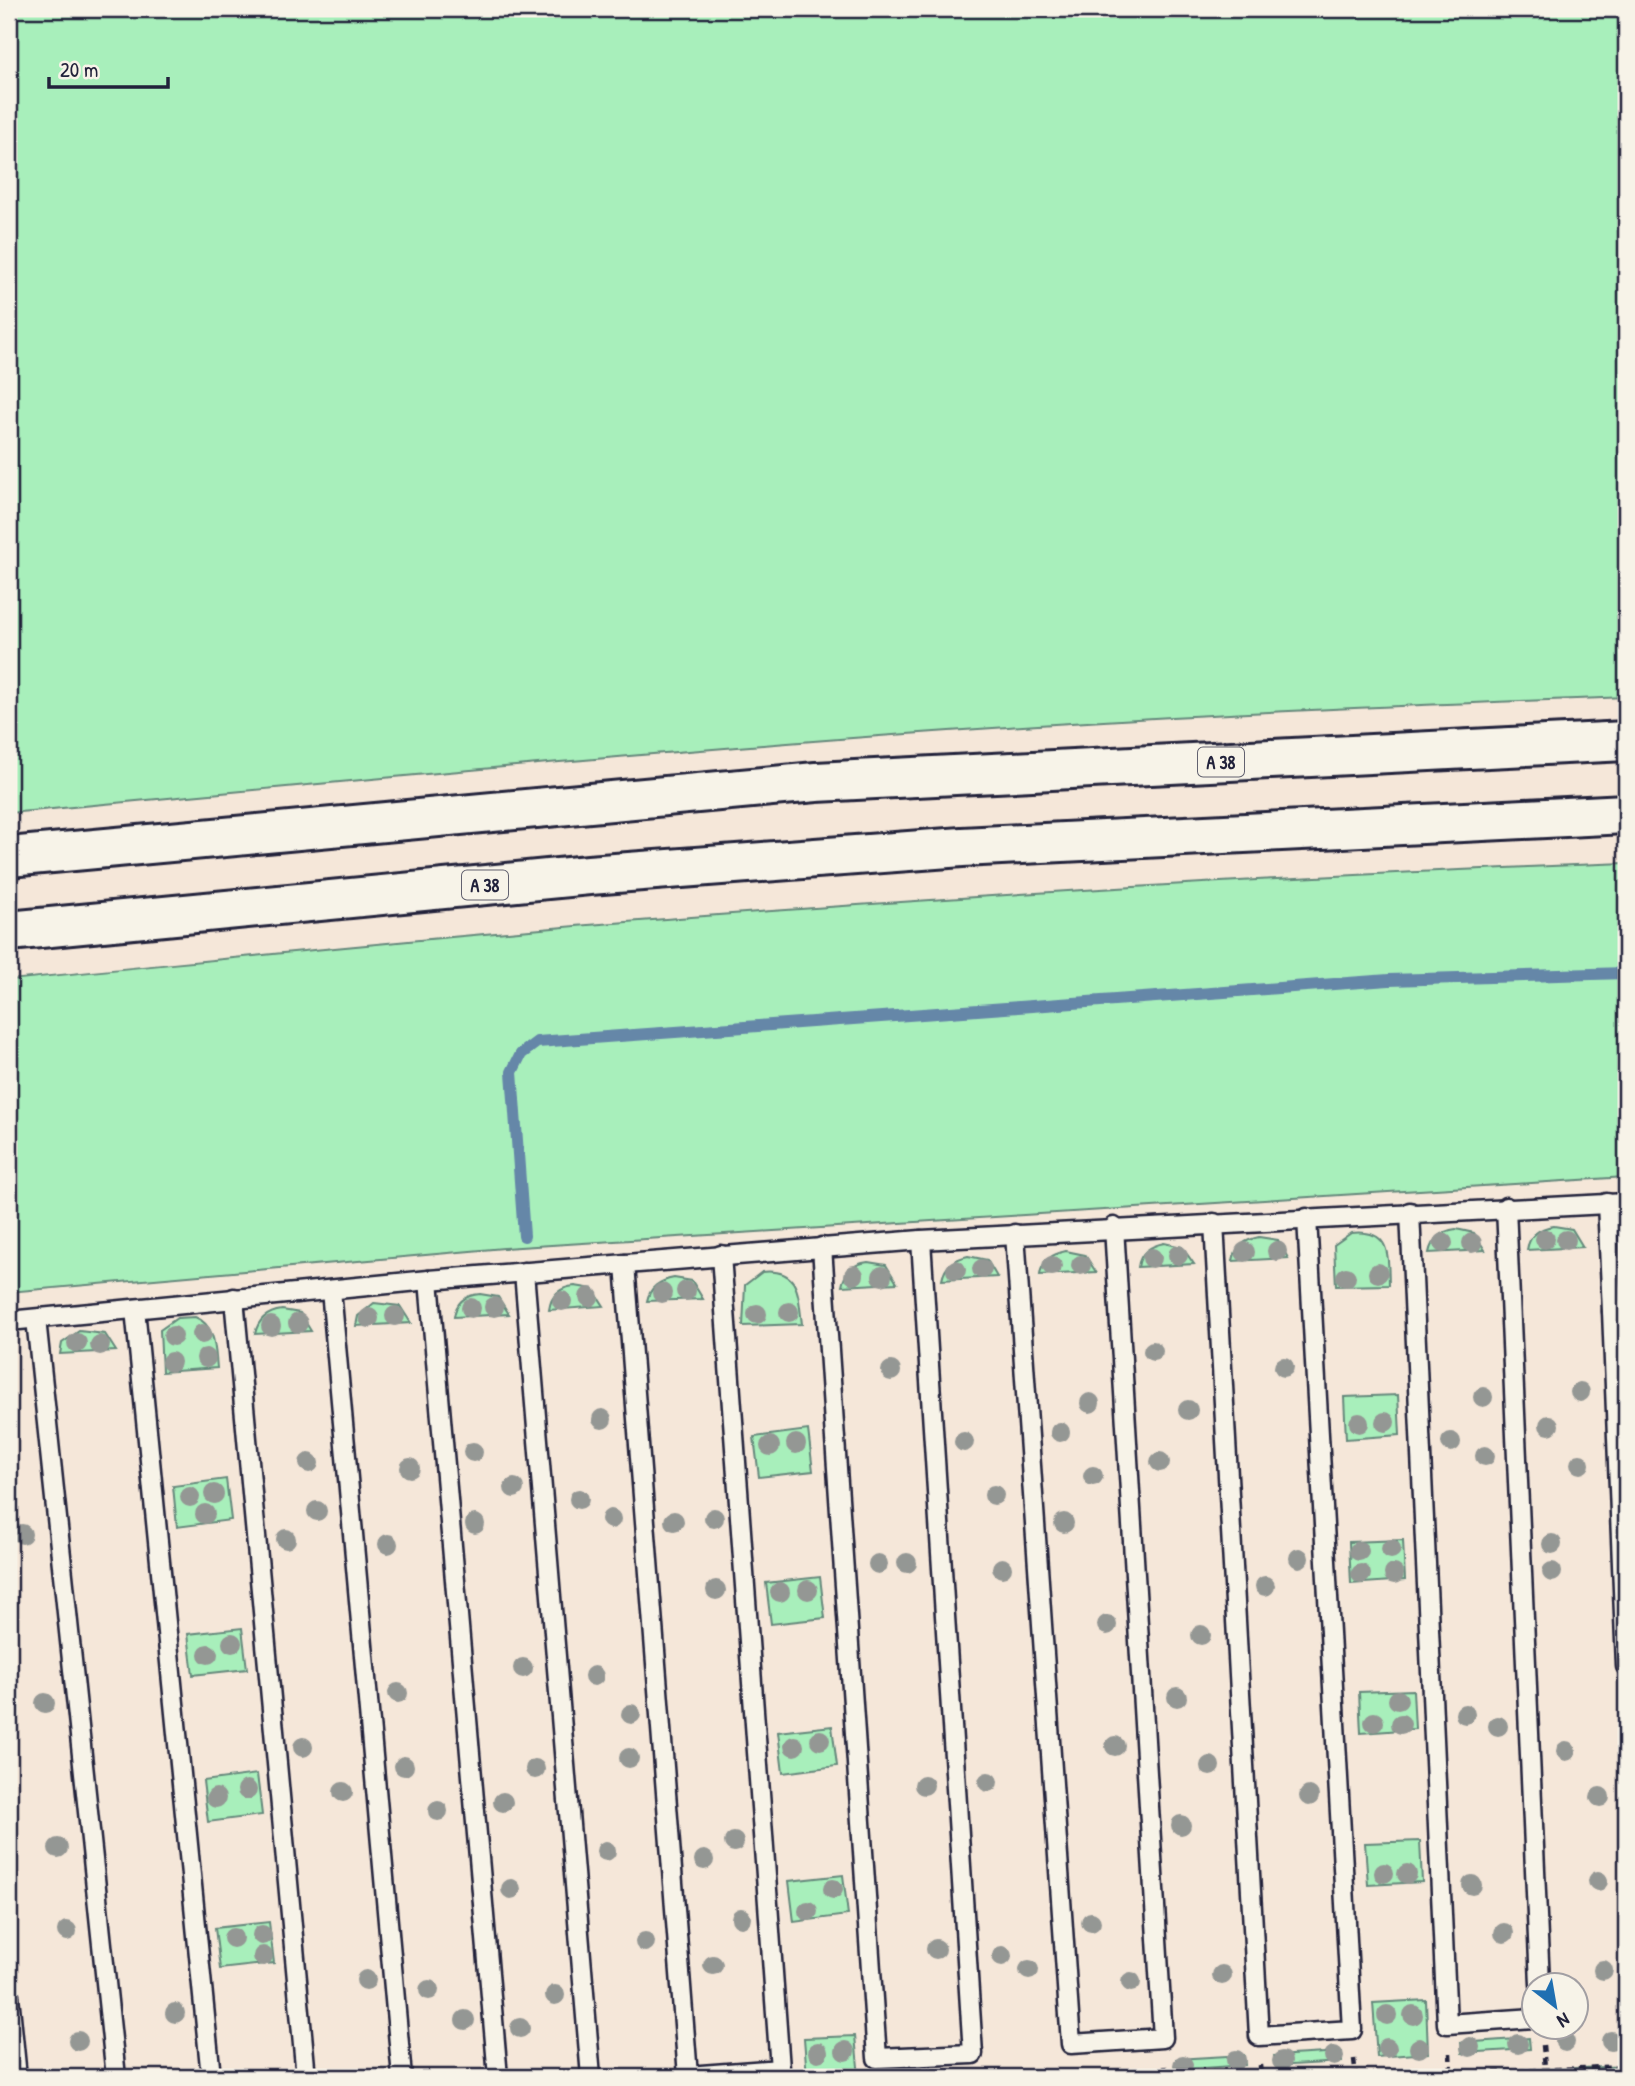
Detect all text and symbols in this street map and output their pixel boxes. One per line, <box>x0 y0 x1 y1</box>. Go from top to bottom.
scale bar <box>49 46 168 90</box>
text: 20 m <box>60 55 98 84</box>
road number: A 38 <box>1198 748 1244 776</box>
road number: A 38 <box>462 870 508 900</box>
north arrow <box>1520 1970 1590 2040</box>
text: N <box>1553 2007 1575 2034</box>

